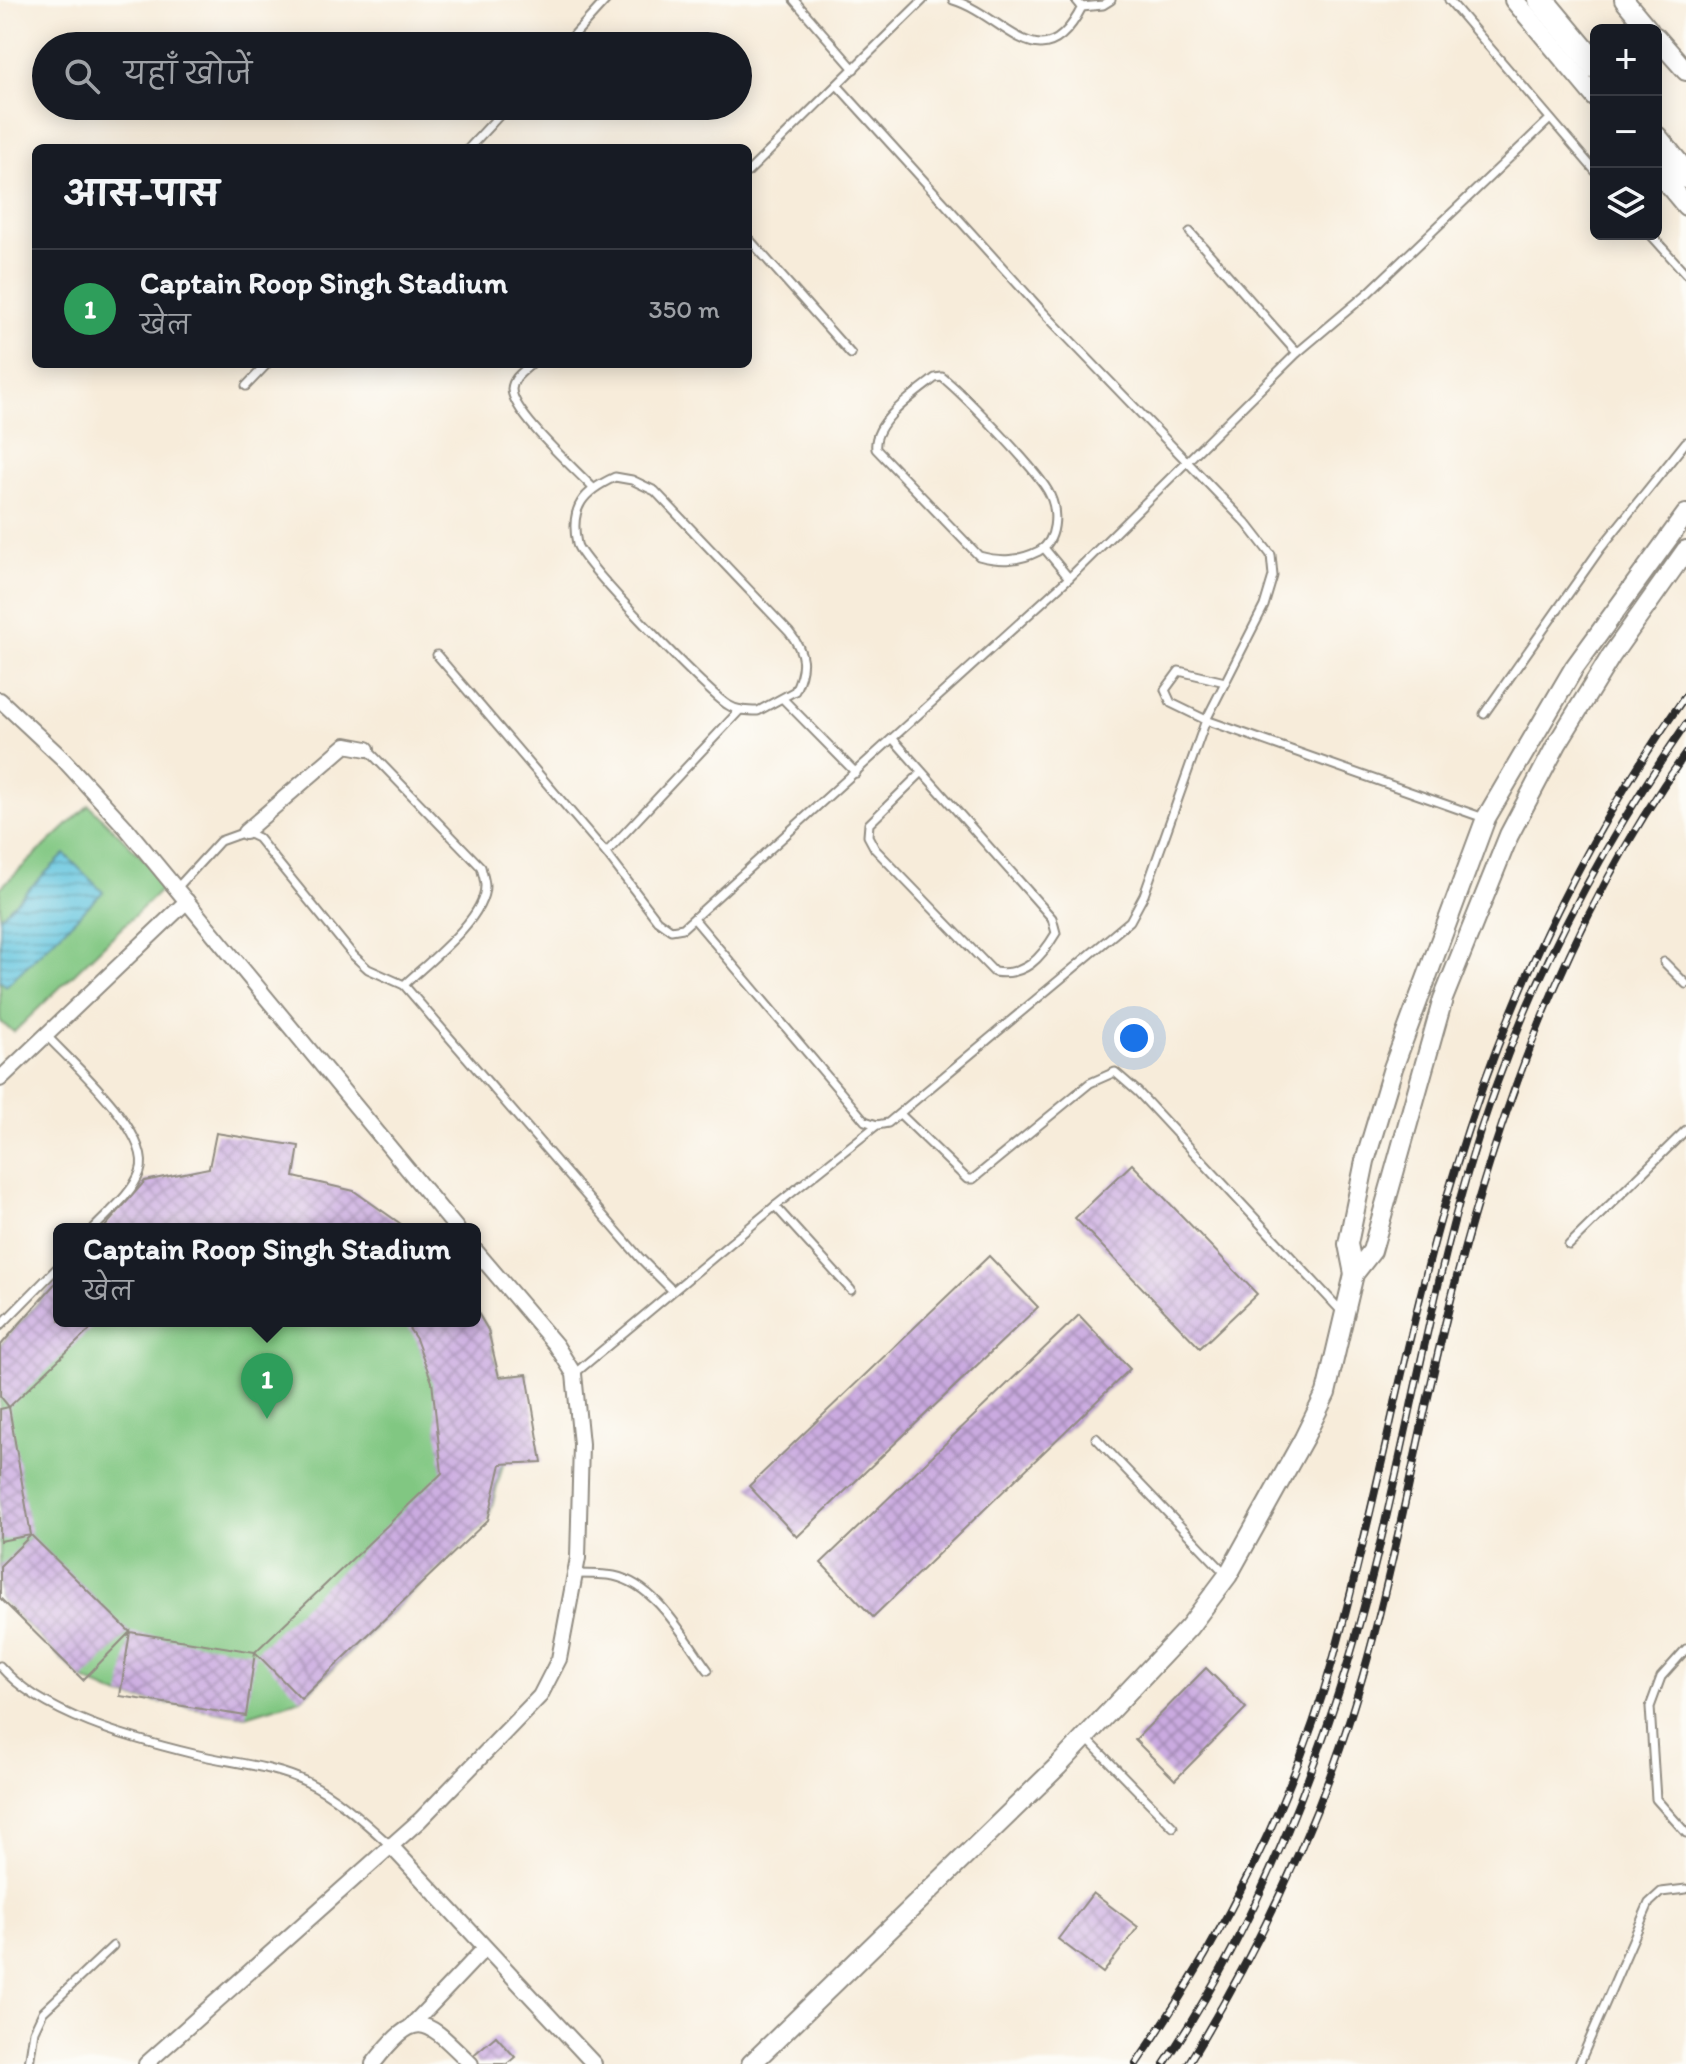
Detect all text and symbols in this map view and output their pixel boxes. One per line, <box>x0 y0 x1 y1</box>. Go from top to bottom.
map controls <box>1590 24 1662 240</box>
button: + <box>1590 24 1662 96</box>
search box <box>32 32 752 120</box>
icon: search <box>60 54 104 98</box>
text: यहाँ खोजें <box>124 55 252 92</box>
button: − <box>1590 96 1662 168</box>
button: layers <box>1590 168 1662 240</box>
text: आस-पास <box>64 173 219 214</box>
text: Captain Roop Singh Stadium <box>140 264 508 301</box>
text: 1 <box>84 293 96 325</box>
text: 350 m <box>648 293 720 325</box>
text: खेल <box>140 309 190 341</box>
your location <box>1114 1018 1154 1058</box>
popup <box>53 1223 481 1327</box>
text: Captain Roop Singh Stadium <box>83 1230 451 1267</box>
text: खेल <box>83 1275 134 1307</box>
pin: 1 <box>241 1353 293 1419</box>

